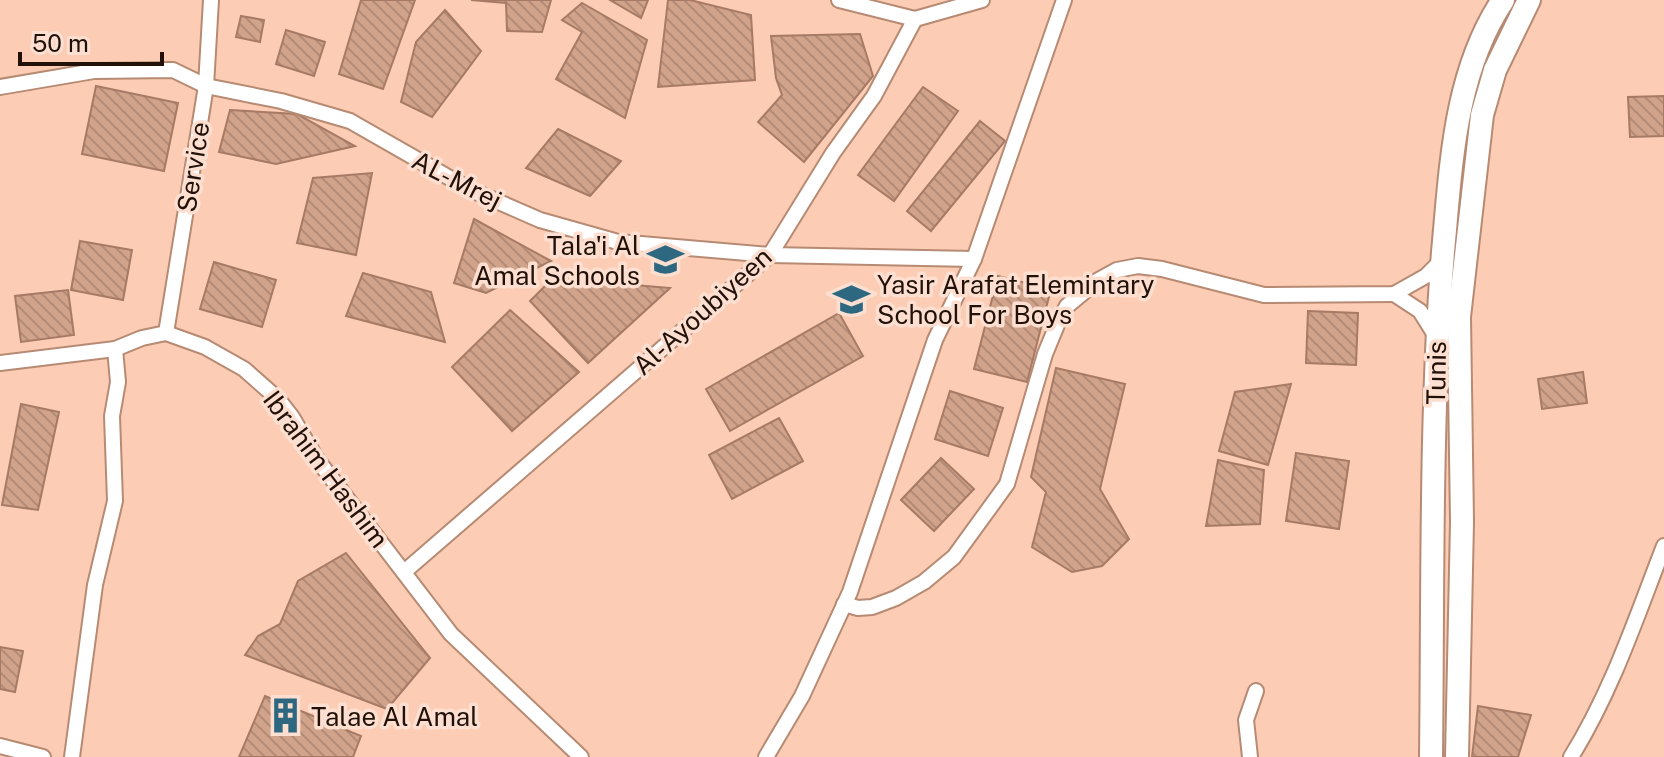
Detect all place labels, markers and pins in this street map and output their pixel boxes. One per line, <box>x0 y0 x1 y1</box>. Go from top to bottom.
place label: Tala'i Al Amal Schools <box>474 230 640 291</box>
school or university icon: Tala'i Al Amal Schools <box>647 241 685 279</box>
place label: Yasir Arafat Elemintary School For Boys <box>877 269 1155 330</box>
school or university icon: Yasir Arafat Elemintary School For Boys <box>832 280 870 318</box>
building icon: Talae Al Amal <box>266 697 304 735</box>
place label: Talae Al Amal <box>311 701 478 732</box>

